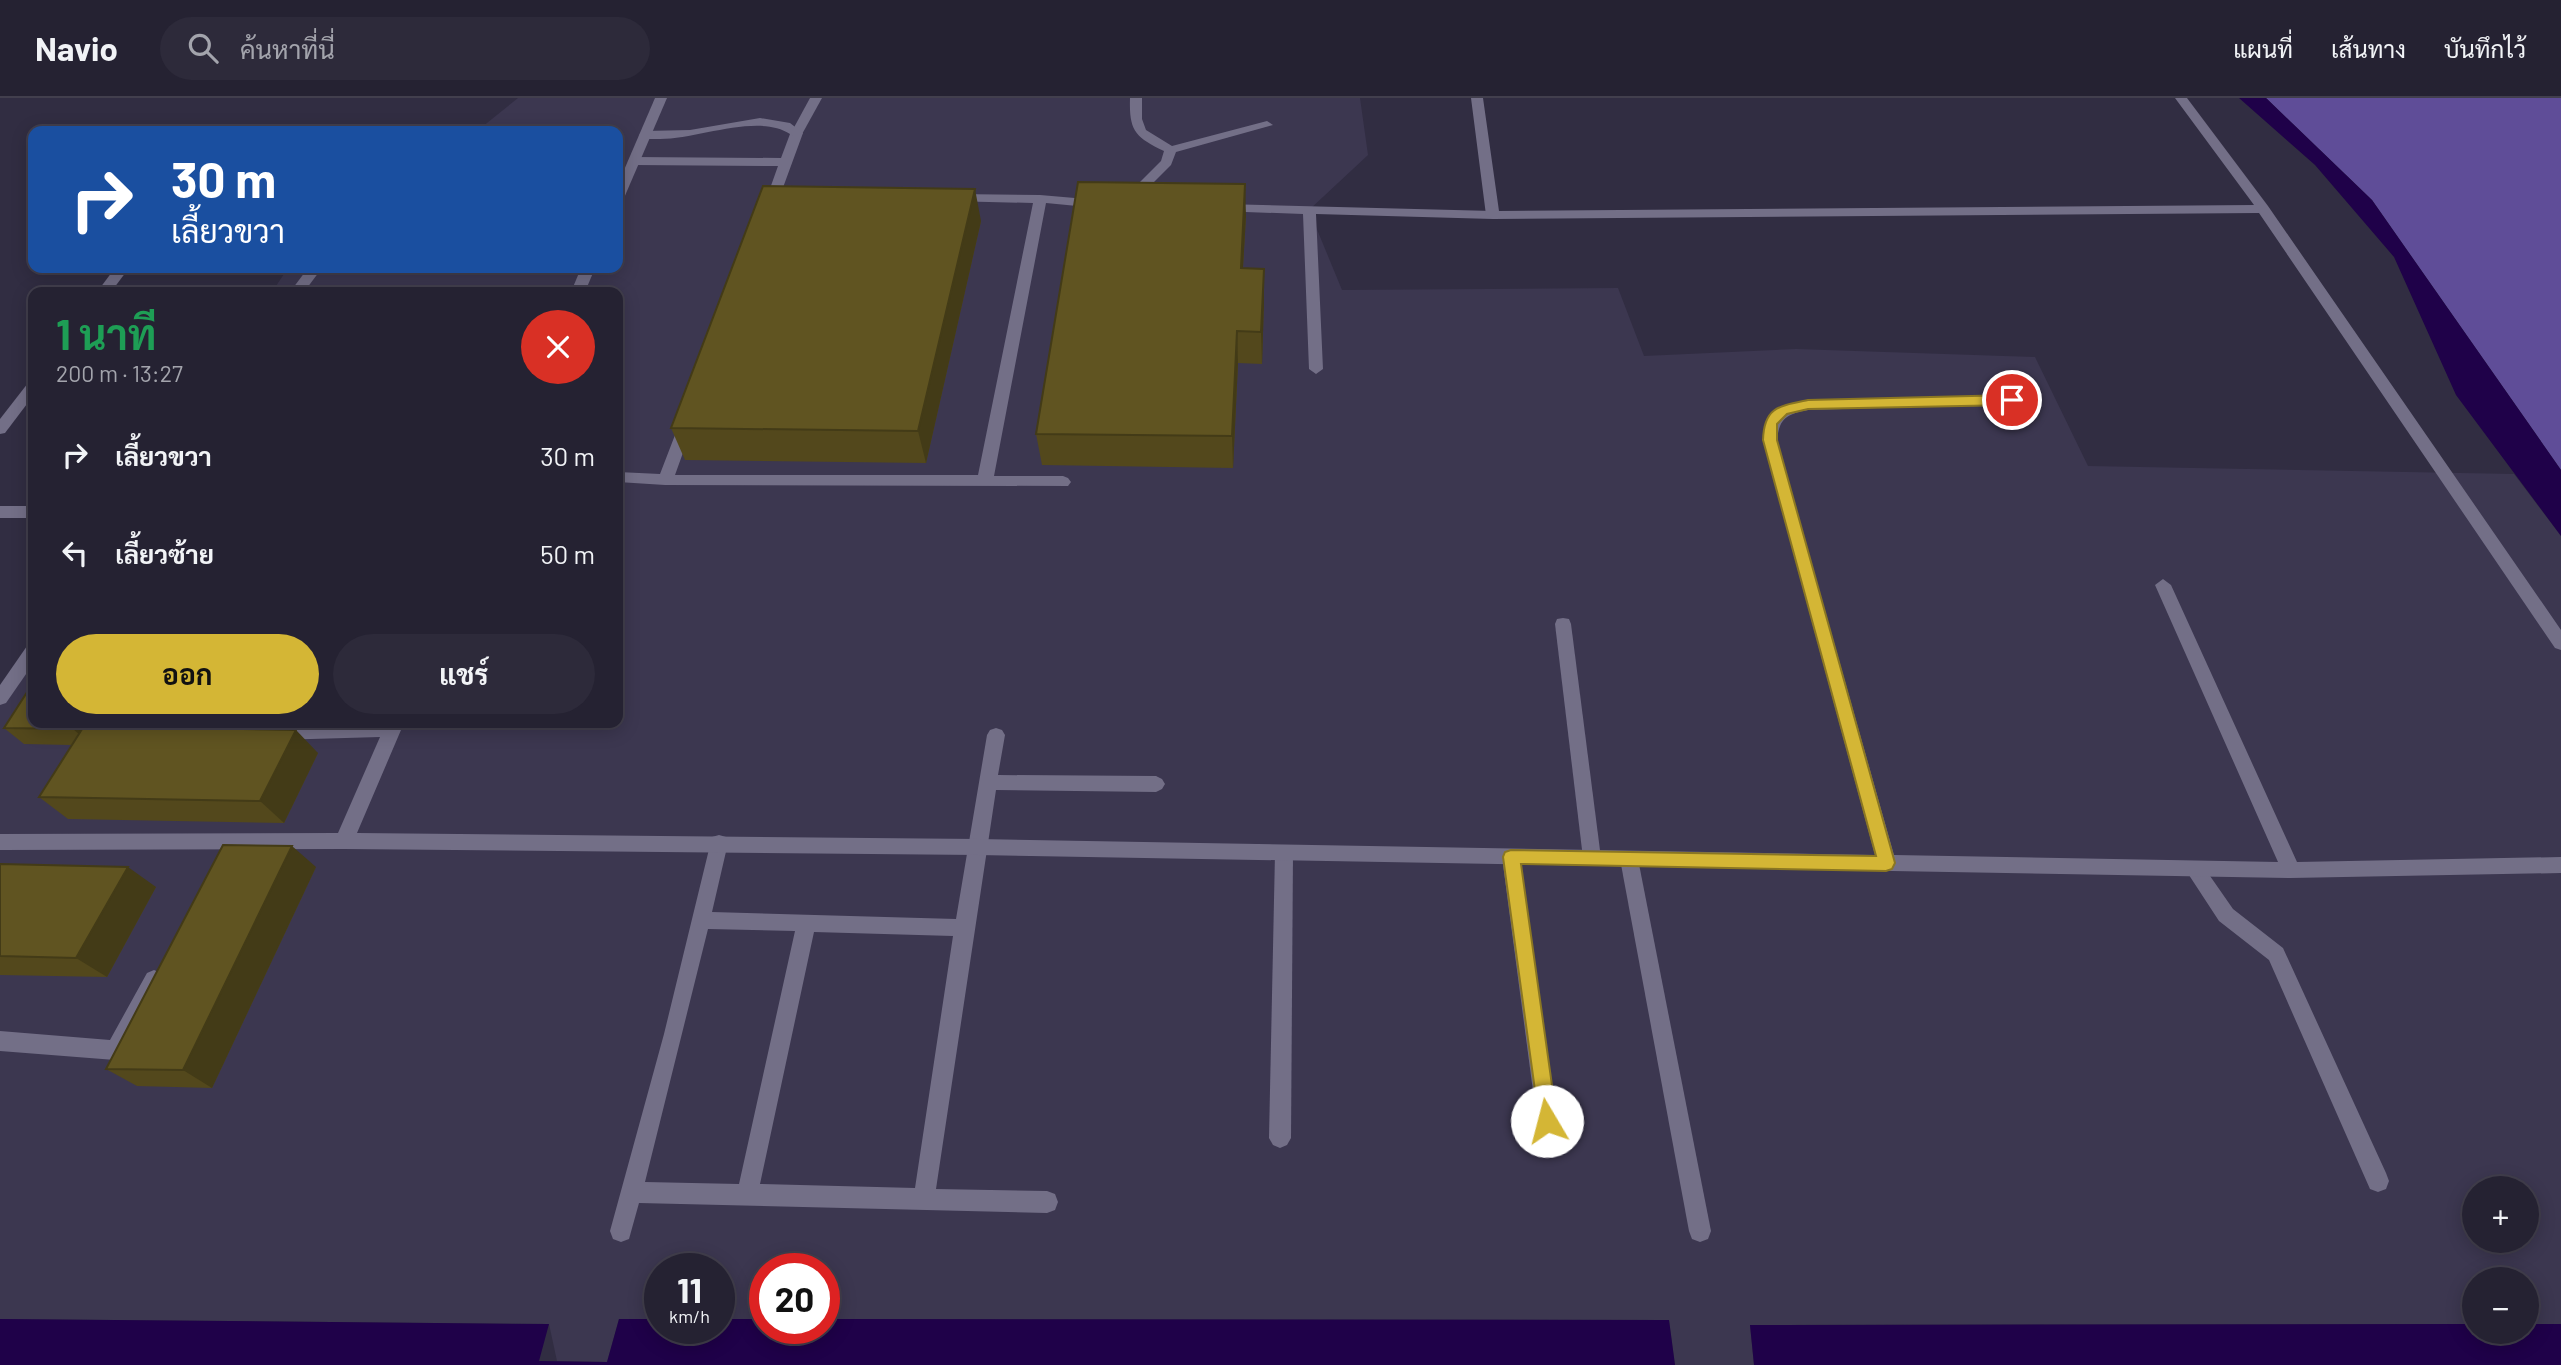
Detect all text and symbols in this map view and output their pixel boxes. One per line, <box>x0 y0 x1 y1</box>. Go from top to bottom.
search box <box>160 17 650 80</box>
text: Navio <box>35 28 118 68</box>
icon: search <box>184 29 222 67</box>
text: ค้นหาที่นี่ <box>240 33 335 64</box>
text: แผนที่ <box>2233 34 2293 63</box>
text: เส้นทาง <box>2331 34 2406 63</box>
text: บันทึกไว้ <box>2444 34 2526 63</box>
text: 30 m <box>171 149 276 208</box>
icon: right <box>56 154 147 245</box>
text: เลี้ยวขวา <box>171 211 285 249</box>
text: 1 นาที <box>56 308 156 358</box>
button: close <box>521 310 595 384</box>
text: 200 m · 13:27 <box>56 359 183 387</box>
pin <box>1982 370 2042 430</box>
icon: arrive <box>1993 381 2031 419</box>
icon: right <box>56 436 94 474</box>
text: เลี้ยวขวา <box>115 440 212 471</box>
text: 30 m <box>540 440 595 471</box>
icon: left <box>56 534 94 572</box>
text: เลี้ยวซ้าย <box>115 538 214 569</box>
text: 50 m <box>540 538 595 569</box>
button: ออก <box>56 634 319 714</box>
button: แชร์ <box>333 634 595 714</box>
position arrow <box>1510 1084 1584 1158</box>
map controls <box>2462 1176 2539 1344</box>
button: + <box>2462 1176 2539 1253</box>
speed limit sign: 20 <box>749 1253 840 1344</box>
button: − <box>2462 1267 2539 1344</box>
text: 11 <box>677 1268 702 1310</box>
text: km/h <box>669 1305 710 1327</box>

